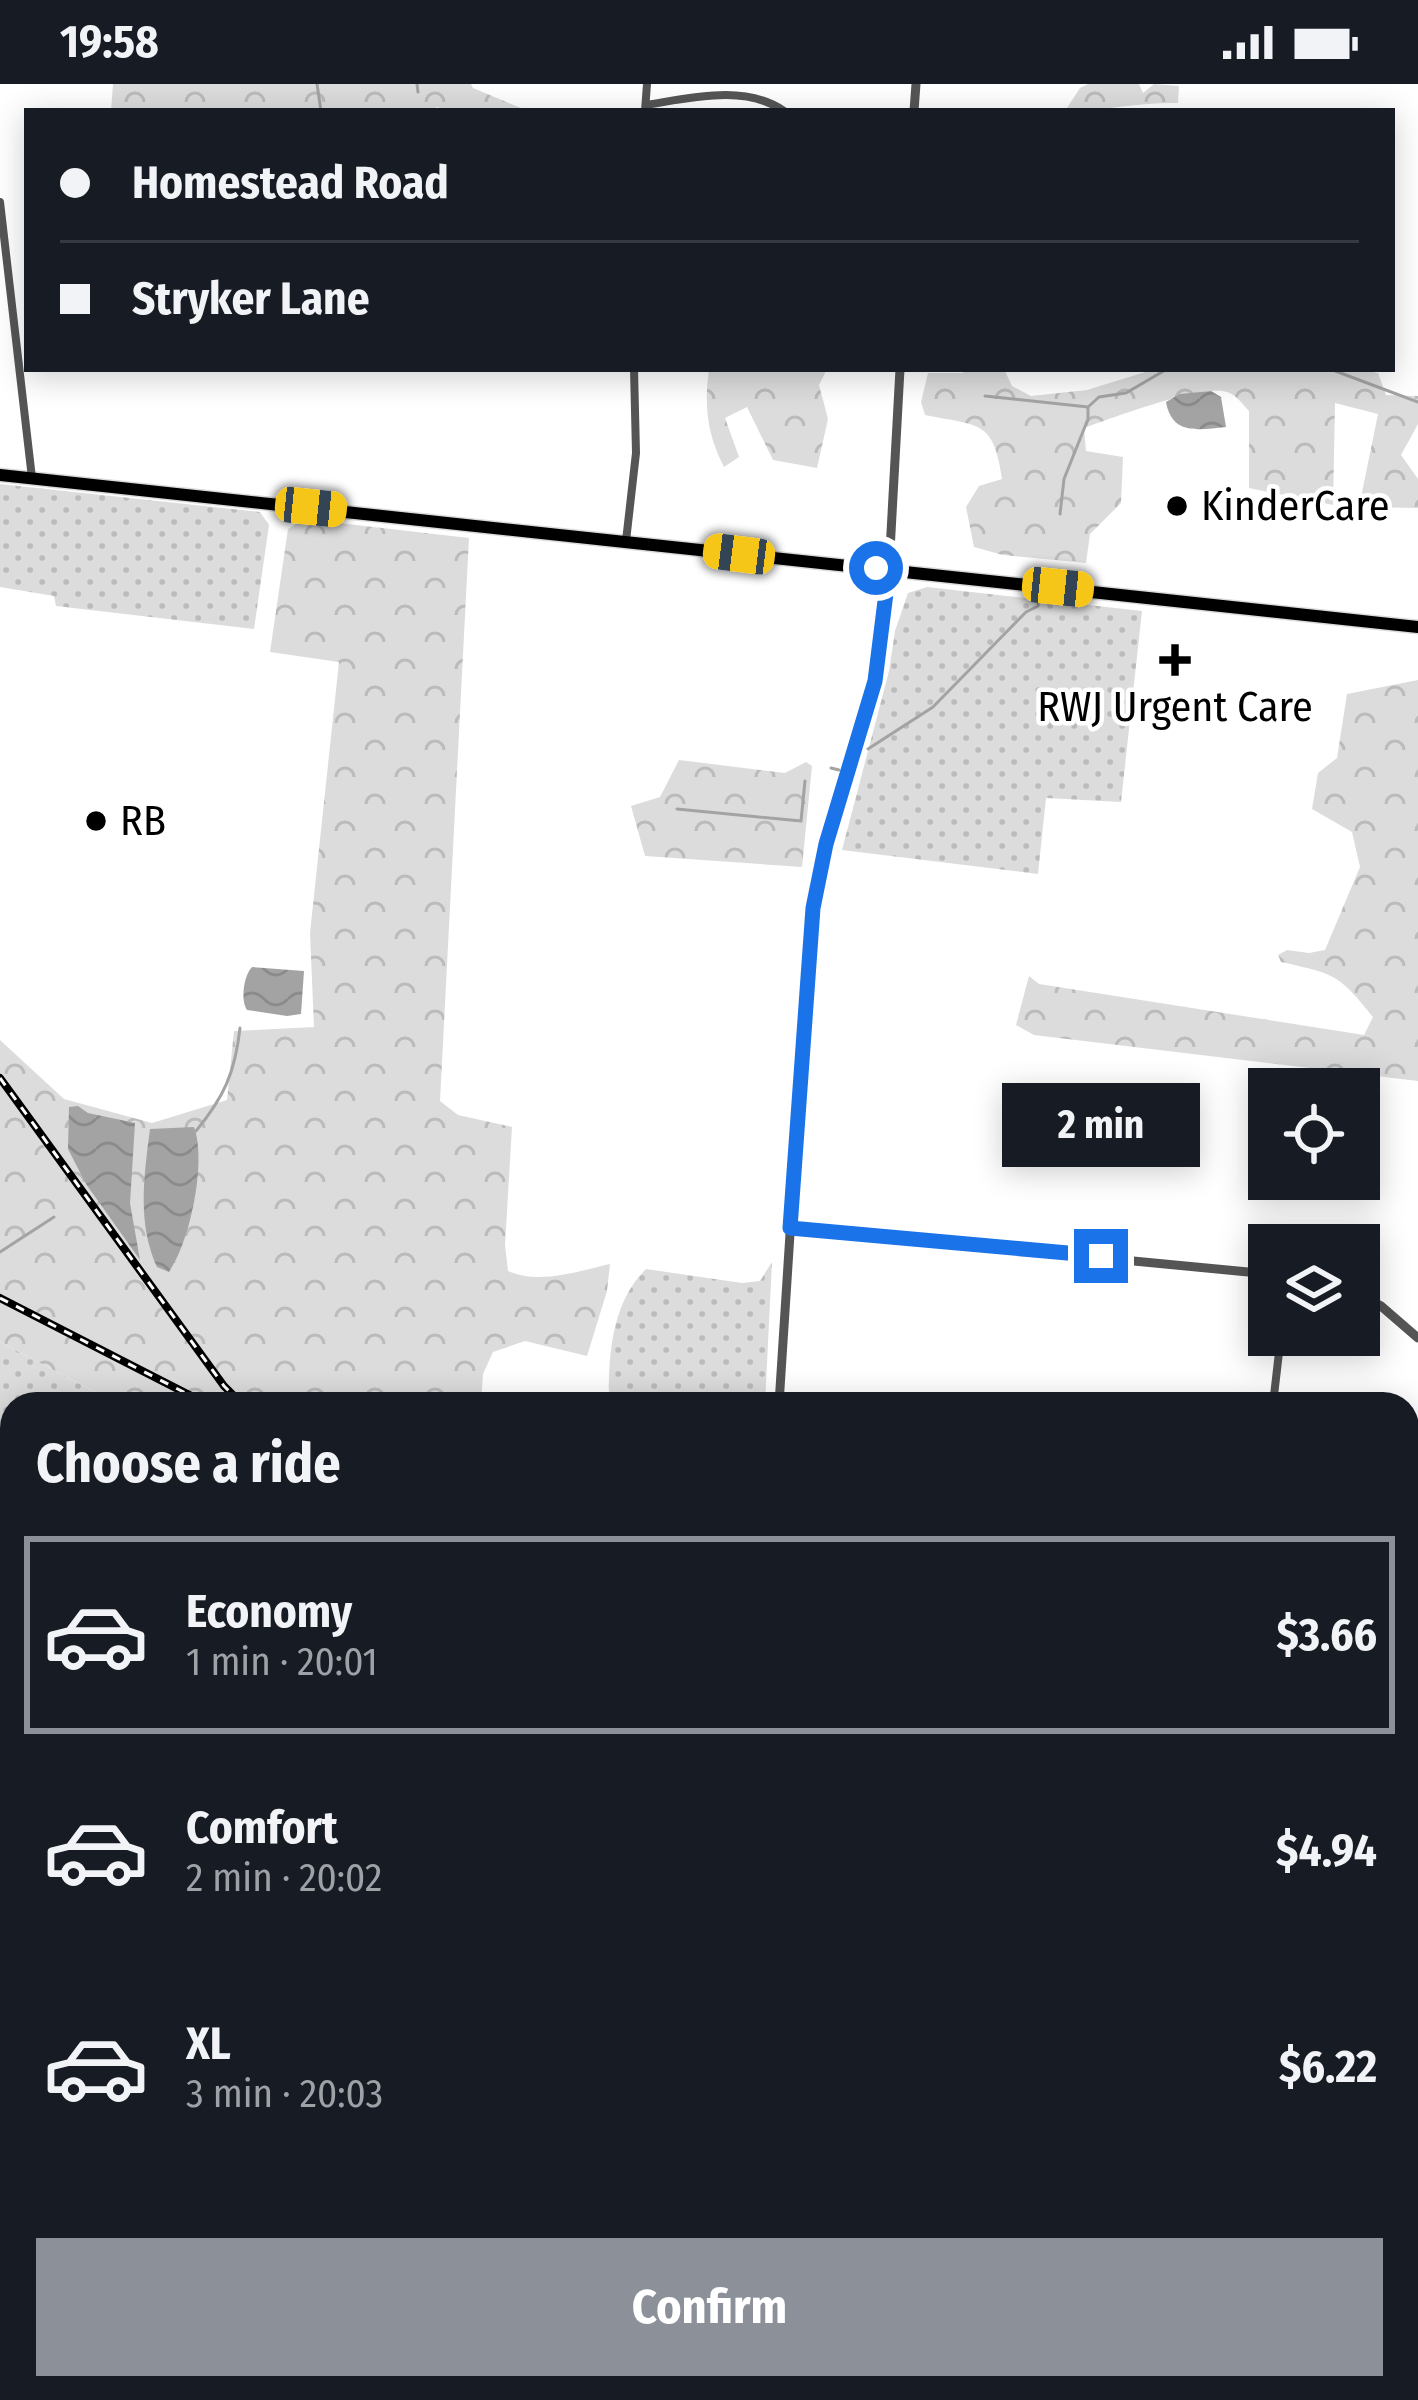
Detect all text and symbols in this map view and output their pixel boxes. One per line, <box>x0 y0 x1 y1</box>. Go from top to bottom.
text: 19:58 <box>60 15 159 69</box>
text: Homestead Road <box>132 156 449 210</box>
text: Stryker Lane <box>132 272 370 326</box>
place label: KinderCare <box>1201 481 1390 531</box>
car <box>273 485 349 529</box>
marker: KinderCare <box>1164 493 1190 519</box>
car <box>701 532 777 576</box>
route start <box>849 541 903 595</box>
car <box>1020 565 1096 609</box>
marker: RWJ Urgent Care <box>1159 644 1191 676</box>
place label: RWJ Urgent Care <box>1037 682 1313 732</box>
place label: RB <box>120 796 166 846</box>
marker: RB <box>83 808 109 834</box>
map controls <box>1248 1068 1380 1356</box>
button: locate <box>1248 1068 1380 1200</box>
callout: 2 min <box>1002 1082 1200 1166</box>
text: 2 min <box>1058 1102 1144 1148</box>
button: layers <box>1248 1224 1380 1356</box>
route end <box>1074 1229 1128 1283</box>
text: Choose a ride <box>36 1432 341 1496</box>
icon: car <box>42 1581 150 1689</box>
text: Economy <box>186 1585 352 1639</box>
text: $3.66 <box>1276 1608 1377 1662</box>
text: 1 min · 20:01 <box>186 1639 378 1685</box>
icon: car <box>42 1797 150 1905</box>
text: Comfort <box>186 1801 338 1855</box>
text: $4.94 <box>1276 1824 1377 1878</box>
text: 2 min · 20:02 <box>186 1855 382 1901</box>
icon: car <box>42 2013 150 2121</box>
text: XL <box>186 2017 231 2071</box>
text: $6.22 <box>1279 2040 1377 2094</box>
text: 3 min · 20:03 <box>186 2071 383 2117</box>
button: Confirm <box>36 2238 1383 2376</box>

